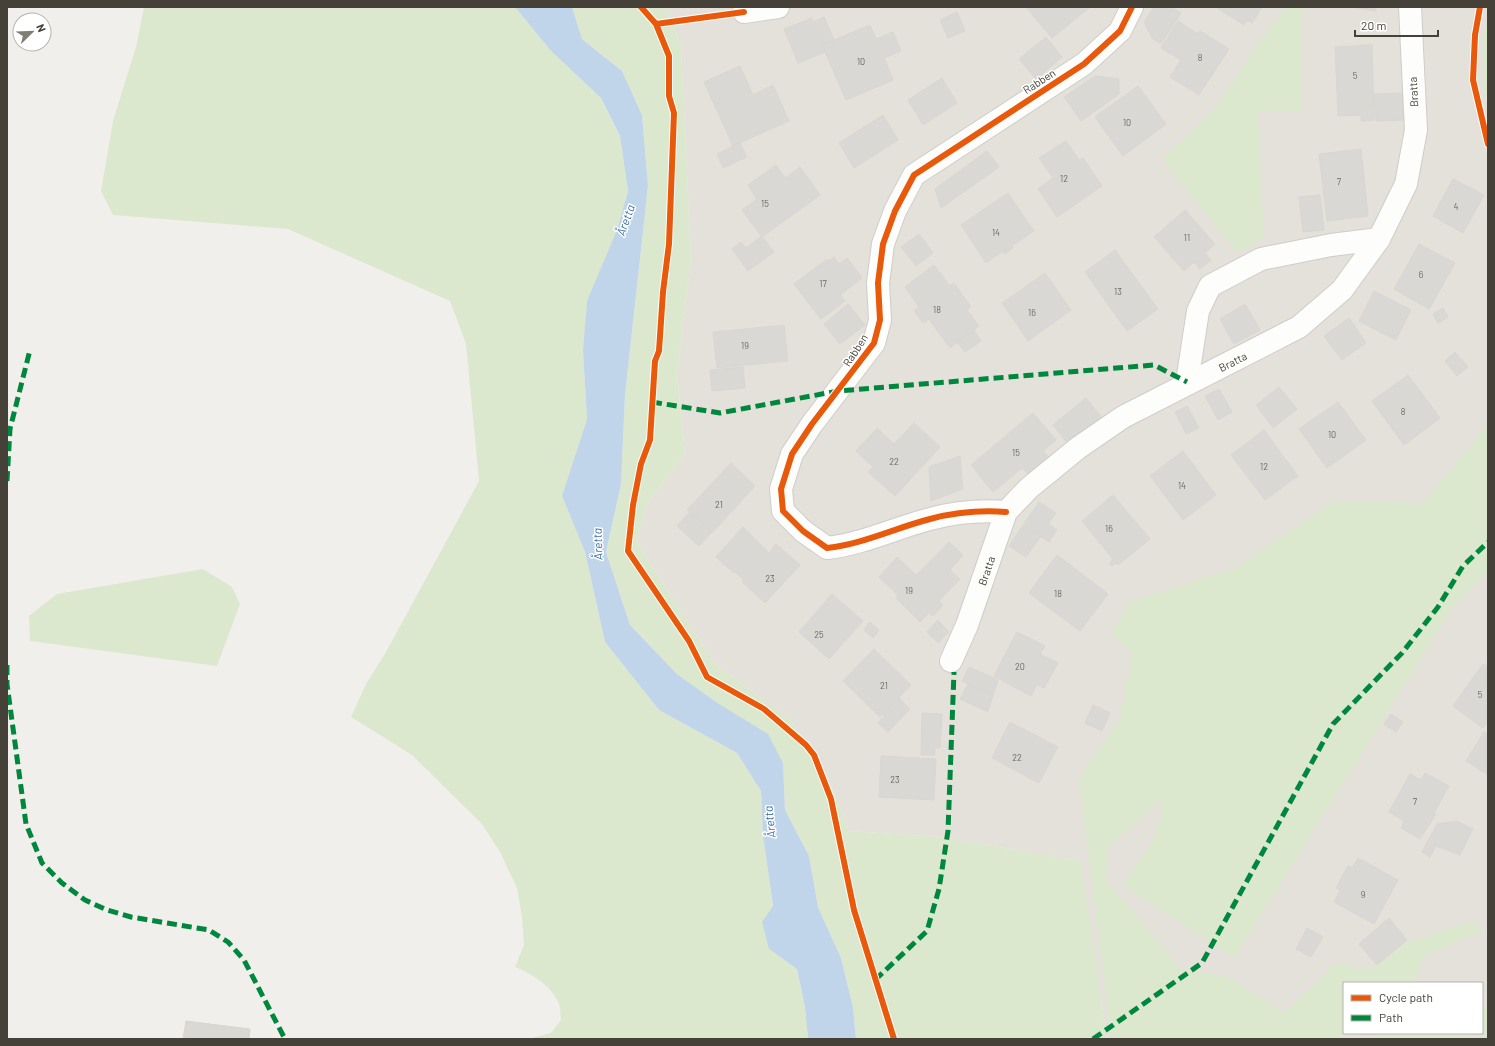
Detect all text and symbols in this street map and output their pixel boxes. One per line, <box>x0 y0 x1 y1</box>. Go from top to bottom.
north arrow <box>12 12 52 52</box>
scale bar <box>1355 12 1438 38</box>
text: 20 m <box>1361 18 1387 32</box>
text: N <box>34 22 49 34</box>
house number: 8 <box>1198 52 1203 63</box>
house number: 10 <box>857 56 865 67</box>
street label: Rabben <box>1020 66 1058 96</box>
house number: 5 <box>1353 70 1358 81</box>
street label: Bratta <box>1406 77 1420 107</box>
house number: 10 <box>1123 117 1131 128</box>
house number: 12 <box>1060 173 1068 184</box>
house number: 7 <box>1337 176 1342 187</box>
house number: 15 <box>761 198 769 209</box>
house number: 4 <box>1454 201 1459 212</box>
water label: Åretta <box>613 203 637 237</box>
house number: 14 <box>992 227 1000 238</box>
house number: 11 <box>1184 232 1190 243</box>
house number: 6 <box>1419 269 1424 280</box>
house number: 17 <box>819 278 827 289</box>
house number: 13 <box>1114 286 1122 297</box>
house number: 18 <box>933 304 941 315</box>
house number: 16 <box>1028 307 1036 318</box>
street label: Rabben <box>840 331 870 369</box>
house number: 19 <box>741 340 749 351</box>
street label: Bratta <box>1216 348 1249 374</box>
house number: 8 <box>1401 406 1406 417</box>
house number: 10 <box>1328 429 1336 440</box>
house number: 15 <box>1012 447 1020 458</box>
house number: 22 <box>889 456 899 467</box>
house number: 12 <box>1260 461 1268 472</box>
house number: 14 <box>1178 480 1186 491</box>
house number: 21 <box>715 499 723 510</box>
house number: 16 <box>1105 523 1113 534</box>
water label: Åretta <box>589 528 605 560</box>
street label: Bratta <box>975 554 997 587</box>
house number: 23 <box>765 573 775 584</box>
house number: 19 <box>905 585 913 596</box>
house number: 18 <box>1054 588 1062 599</box>
house number: 25 <box>814 629 824 640</box>
house number: 20 <box>1015 661 1025 672</box>
house number: 21 <box>880 680 888 691</box>
house number: 5 <box>1478 689 1483 700</box>
house number: 22 <box>1012 752 1022 763</box>
house number: 23 <box>890 774 900 785</box>
house number: 7 <box>1413 796 1418 807</box>
water label: Åretta <box>760 805 778 839</box>
house number: 9 <box>1361 889 1366 900</box>
legend <box>1343 982 1483 1034</box>
text: Cycle path <box>1379 990 1433 1004</box>
text: Path <box>1379 1010 1403 1024</box>

